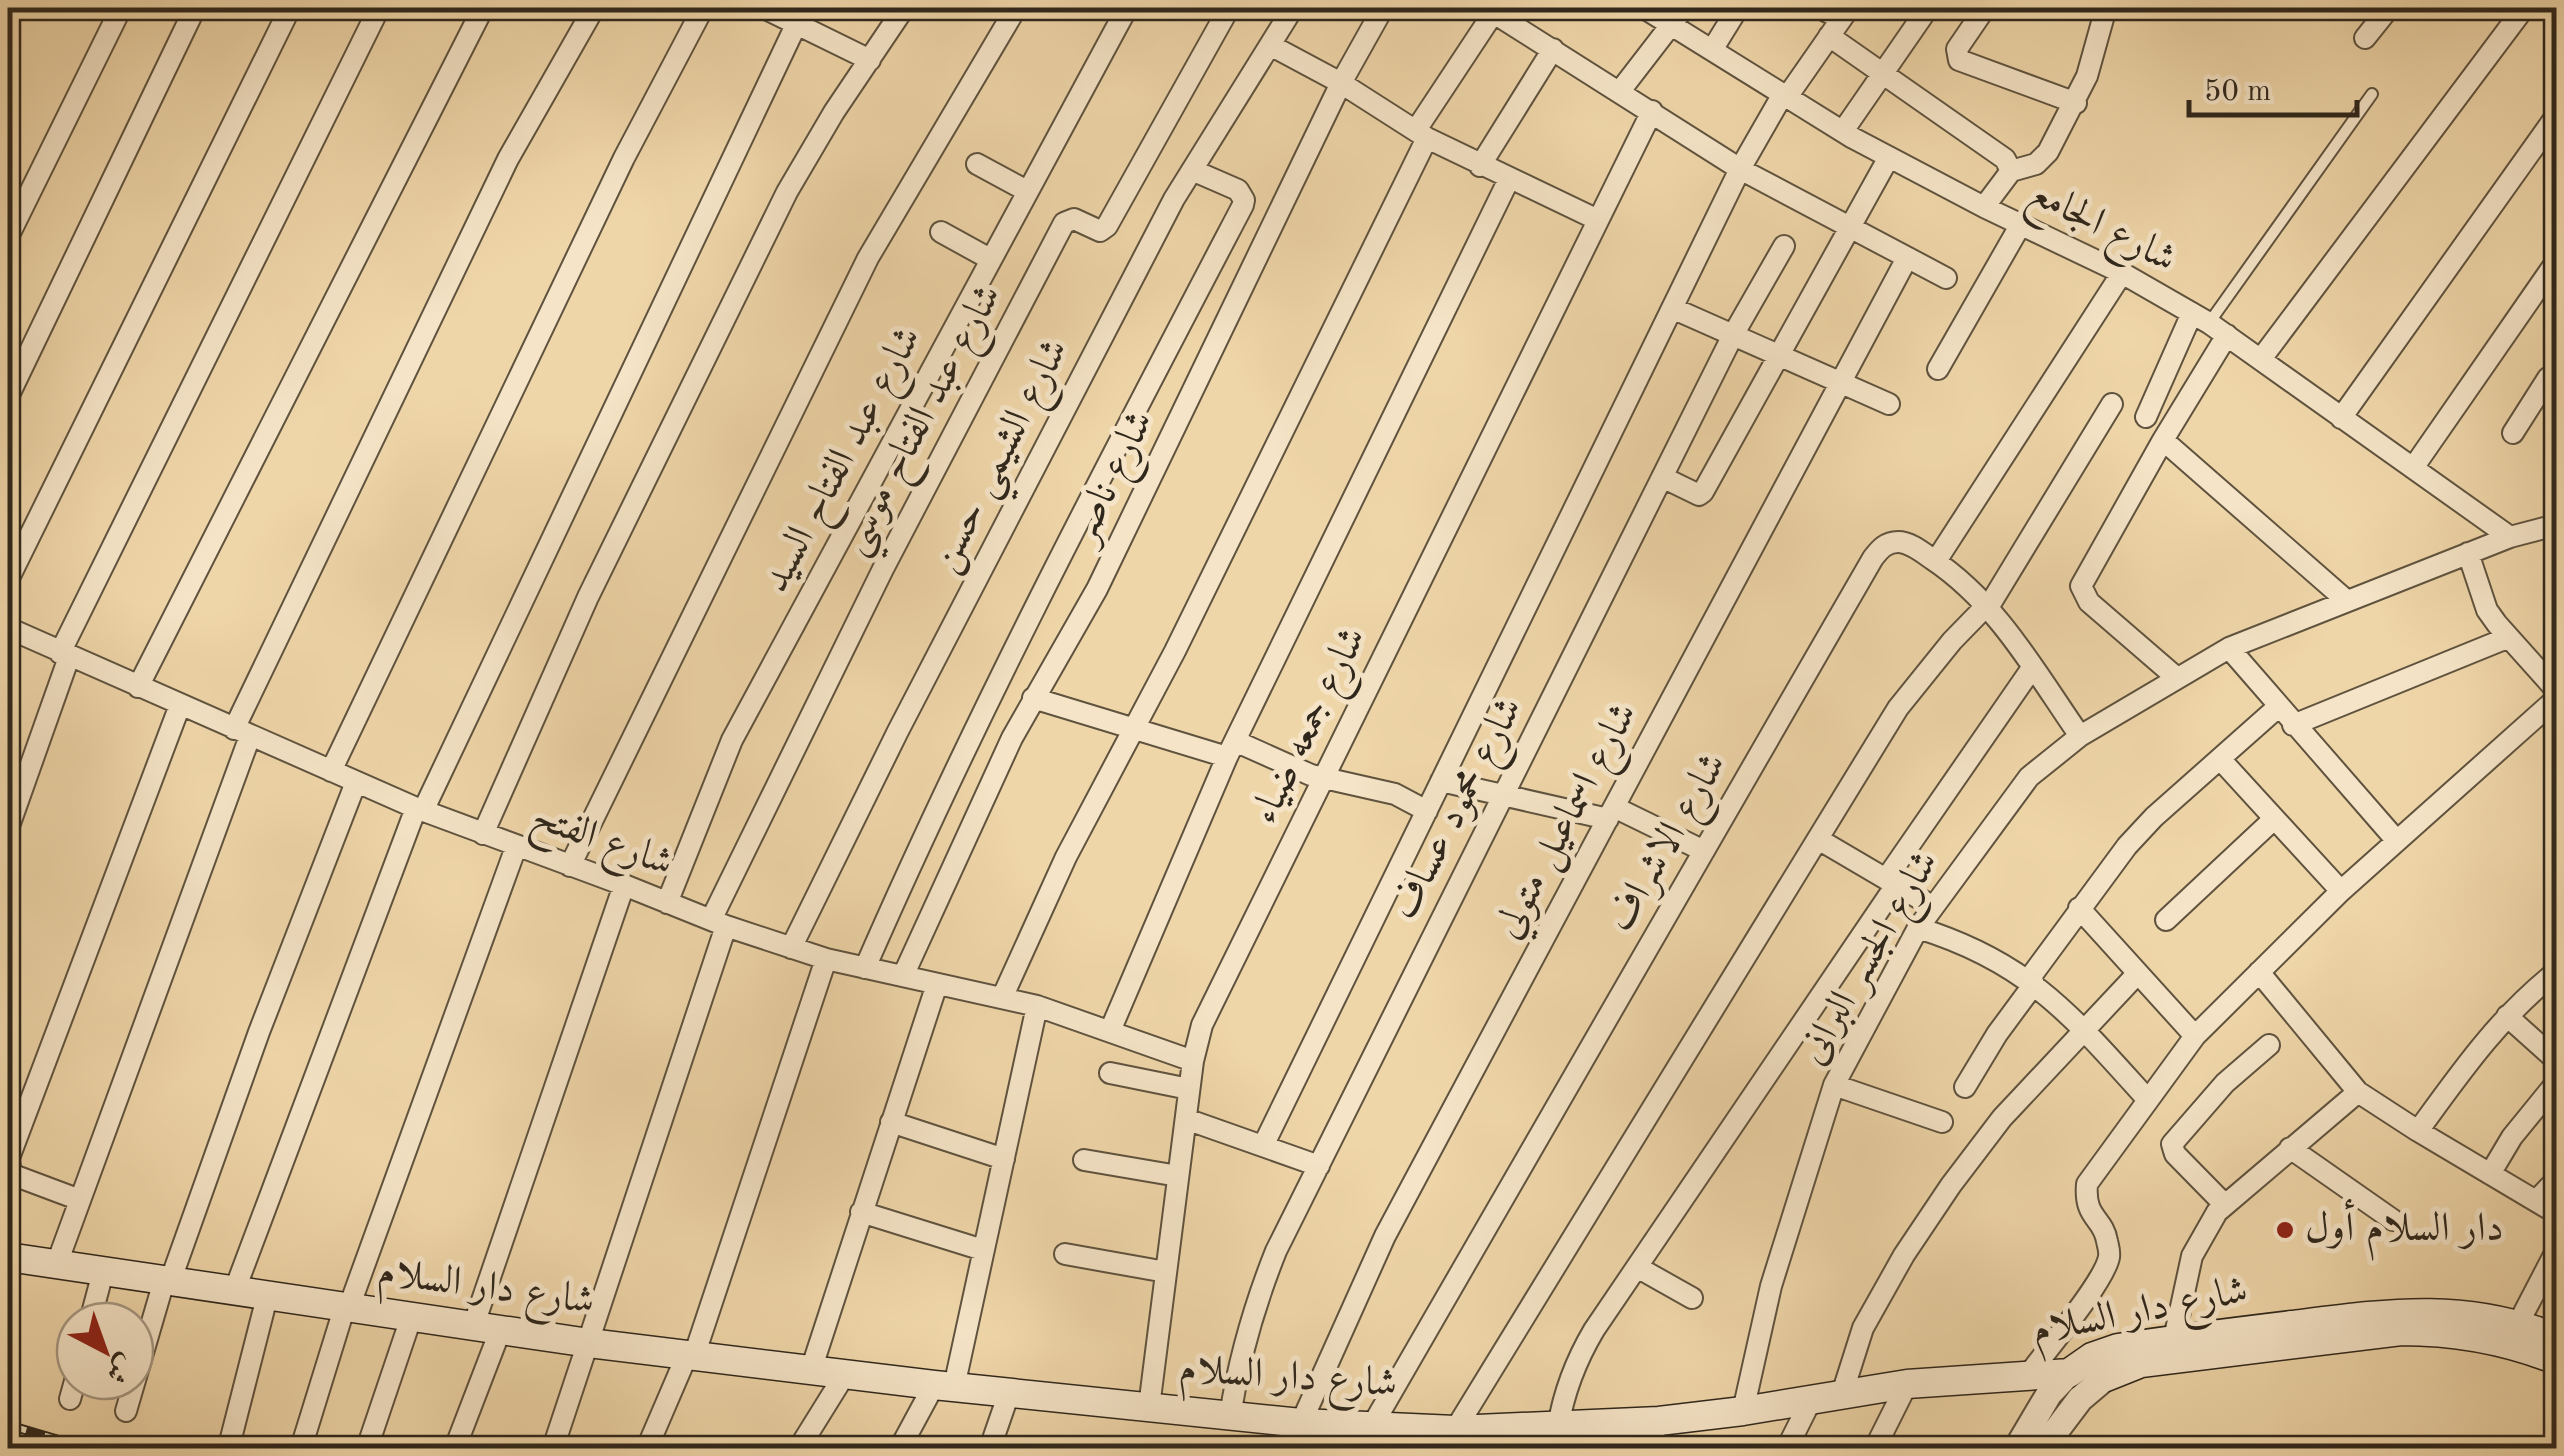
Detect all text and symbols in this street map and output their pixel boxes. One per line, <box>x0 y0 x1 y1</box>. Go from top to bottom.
scale bar <box>2189 55 2356 117</box>
text: 50 m <box>2204 77 2271 107</box>
street label: شارع الجامع <box>2017 173 2182 292</box>
street label: شارع عبد الفتاح موسي <box>834 279 1022 568</box>
street label: شارع عبد الفتاح السيد <box>756 321 940 605</box>
street label: شارع الشيمي حسن <box>925 333 1089 585</box>
street label: شارع ناصر <box>1062 405 1171 557</box>
street label: شارع جمعه ضياء <box>1245 622 1384 835</box>
street label: شارع محمود عساف <box>1385 692 1540 931</box>
street label: شارع اسماعيل متولي <box>1488 697 1655 950</box>
street label: شارع الاشراف <box>1601 747 1744 944</box>
street label: شارع الفتح <box>522 797 678 896</box>
street label: شارع الجسر البرانى <box>1793 845 1956 1076</box>
place label: دار السلام أول <box>2305 1198 2504 1261</box>
marker: دار السلام أول <box>2274 1219 2296 1241</box>
street label: شارع دار السلام <box>373 1253 597 1334</box>
street label: شارع دار السلام <box>2029 1272 2253 1363</box>
north arrow <box>55 1301 155 1401</box>
text: ش <box>100 1348 139 1387</box>
street label: شارع دار السلام <box>1177 1350 1398 1417</box>

